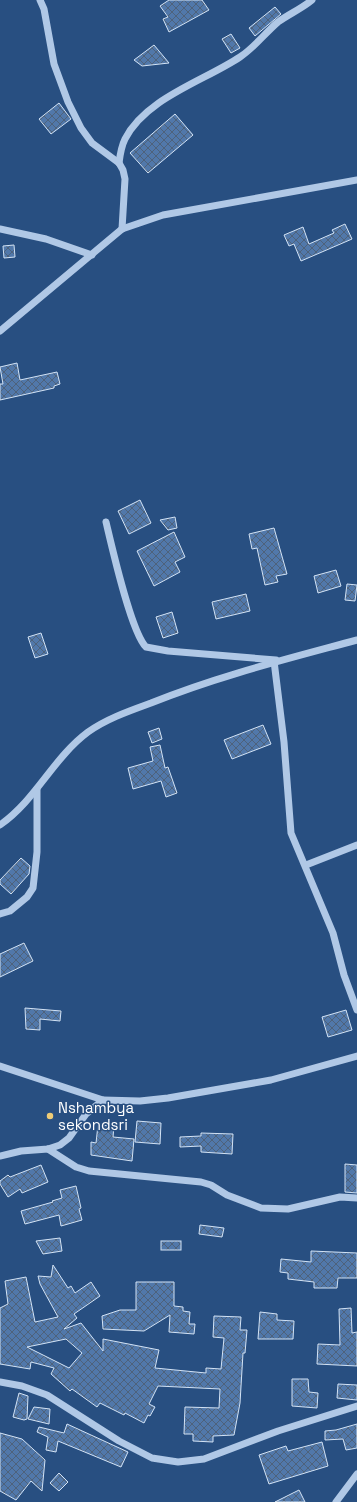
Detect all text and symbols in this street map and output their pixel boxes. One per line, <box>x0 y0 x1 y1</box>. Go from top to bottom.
place label: Nshambya sekondsri <box>58 1098 134 1134</box>
marker: Nshambya sekondsri <box>45 1111 55 1121</box>

